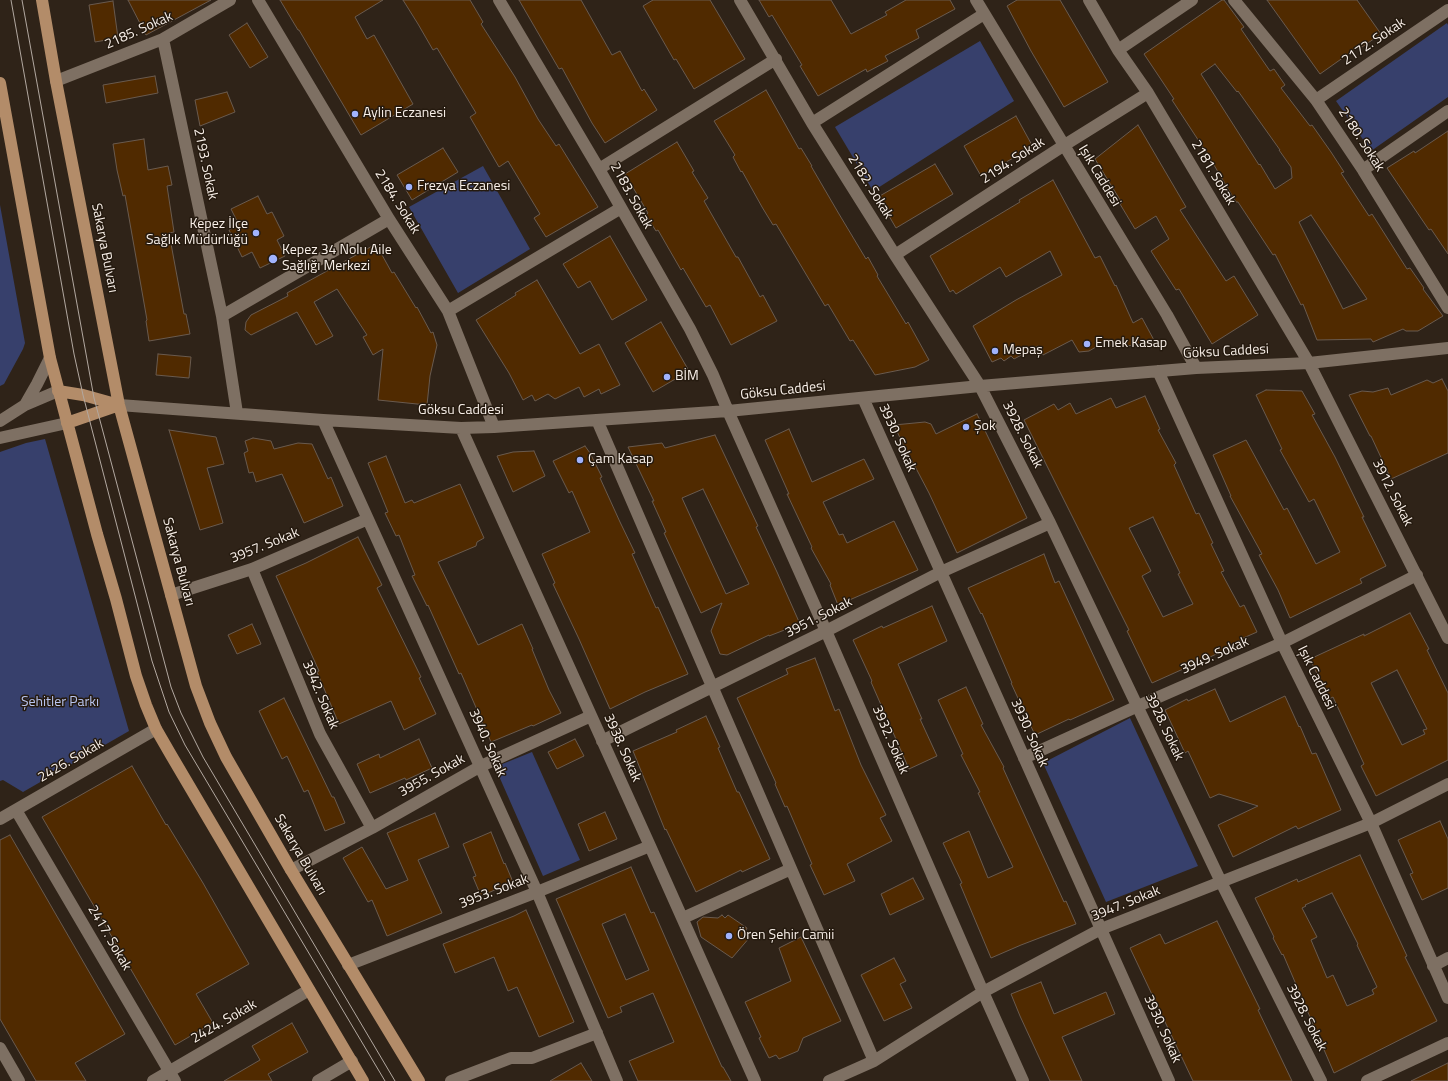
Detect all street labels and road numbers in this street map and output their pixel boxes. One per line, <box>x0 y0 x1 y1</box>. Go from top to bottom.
street label: 2185. Sokak <box>102 9 176 53</box>
street label: 2172. Sokak <box>1339 15 1409 69</box>
street label: 2180. Sokak <box>1334 105 1388 175</box>
street label: 2193. Sokak <box>189 127 221 201</box>
street label: 2194. Sokak <box>978 134 1048 188</box>
street label: 2181. Sokak <box>1187 137 1239 209</box>
street label: Işık Caddesi <box>1074 142 1124 210</box>
street label: 2182. Sokak <box>844 152 896 222</box>
street label: 2183. Sokak <box>606 160 656 232</box>
street label: 2184. Sokak <box>371 167 423 237</box>
street label: Sakarya Bulvarı <box>87 202 121 294</box>
street label: Göksu Caddesi <box>1183 341 1269 363</box>
street label: Göksu Caddesi <box>739 378 827 404</box>
street label: 3928. Sokak <box>998 399 1046 471</box>
street label: 3930. Sokak <box>875 401 919 475</box>
street label: Göksu Caddesi <box>418 403 504 419</box>
street label: 3912. Sokak <box>1368 457 1416 529</box>
street label: Sakarya Bulvarı <box>158 516 198 608</box>
street label: 3957. Sokak <box>228 525 302 567</box>
street label: 3951. Sokak <box>783 594 855 642</box>
street label: 3949. Sokak <box>1178 634 1252 678</box>
street label: Işık Caddesi <box>1293 643 1339 713</box>
street label: 3942. Sokak <box>298 658 342 732</box>
street label: 3928. Sokak <box>1141 690 1187 764</box>
street label: 3930. Sokak <box>1007 696 1051 770</box>
street label: 3932. Sokak <box>868 703 912 777</box>
street label: 3940. Sokak <box>465 706 509 780</box>
street label: 3938. Sokak <box>600 711 644 785</box>
street label: 2426. Sokak <box>35 736 107 786</box>
street label: 3955. Sokak <box>396 751 468 801</box>
street label: Sakarya Bulvarı <box>270 812 330 898</box>
street label: 3953. Sokak <box>457 871 531 913</box>
street label: 3947. Sokak <box>1089 883 1163 925</box>
street label: 2417. Sokak <box>84 902 134 974</box>
street label: 3928. Sokak <box>1282 982 1330 1054</box>
street label: 3930. Sokak <box>1140 992 1184 1066</box>
street label: 2424. Sokak <box>188 997 260 1047</box>

